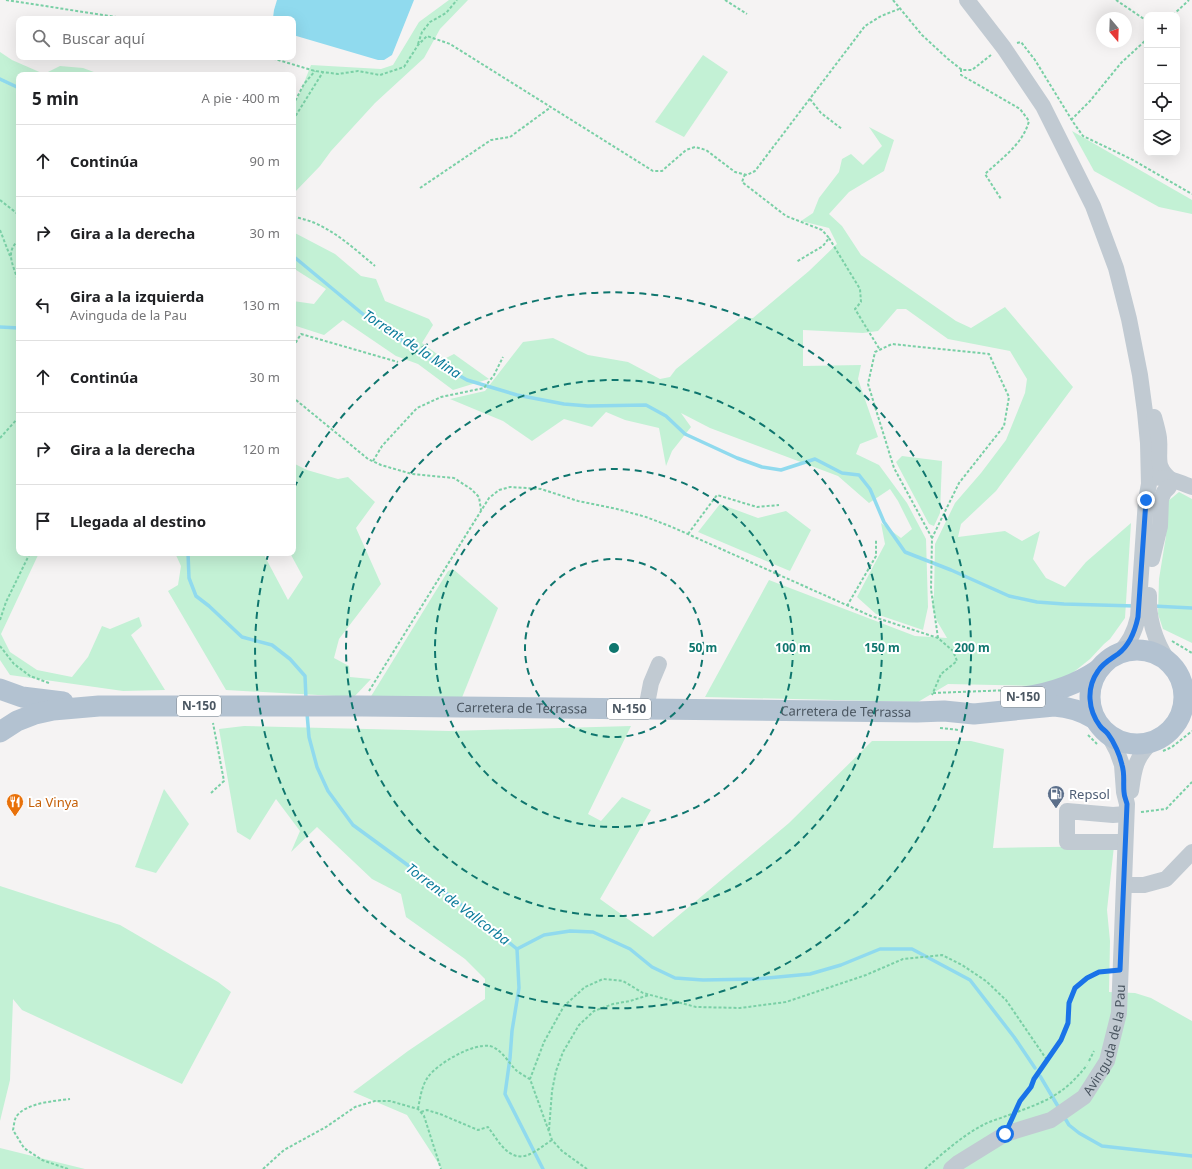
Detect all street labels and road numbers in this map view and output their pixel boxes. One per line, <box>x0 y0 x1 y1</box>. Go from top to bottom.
road number: N-150 <box>1001 687 1045 707</box>
road number: N-150 <box>177 696 221 716</box>
street label: Carretera de Terrassa <box>456 698 587 717</box>
road number: N-150 <box>607 699 651 719</box>
street label: Carretera de Terrassa <box>780 702 911 721</box>
street label: Avinguda de la Pau <box>1078 984 1129 1099</box>

